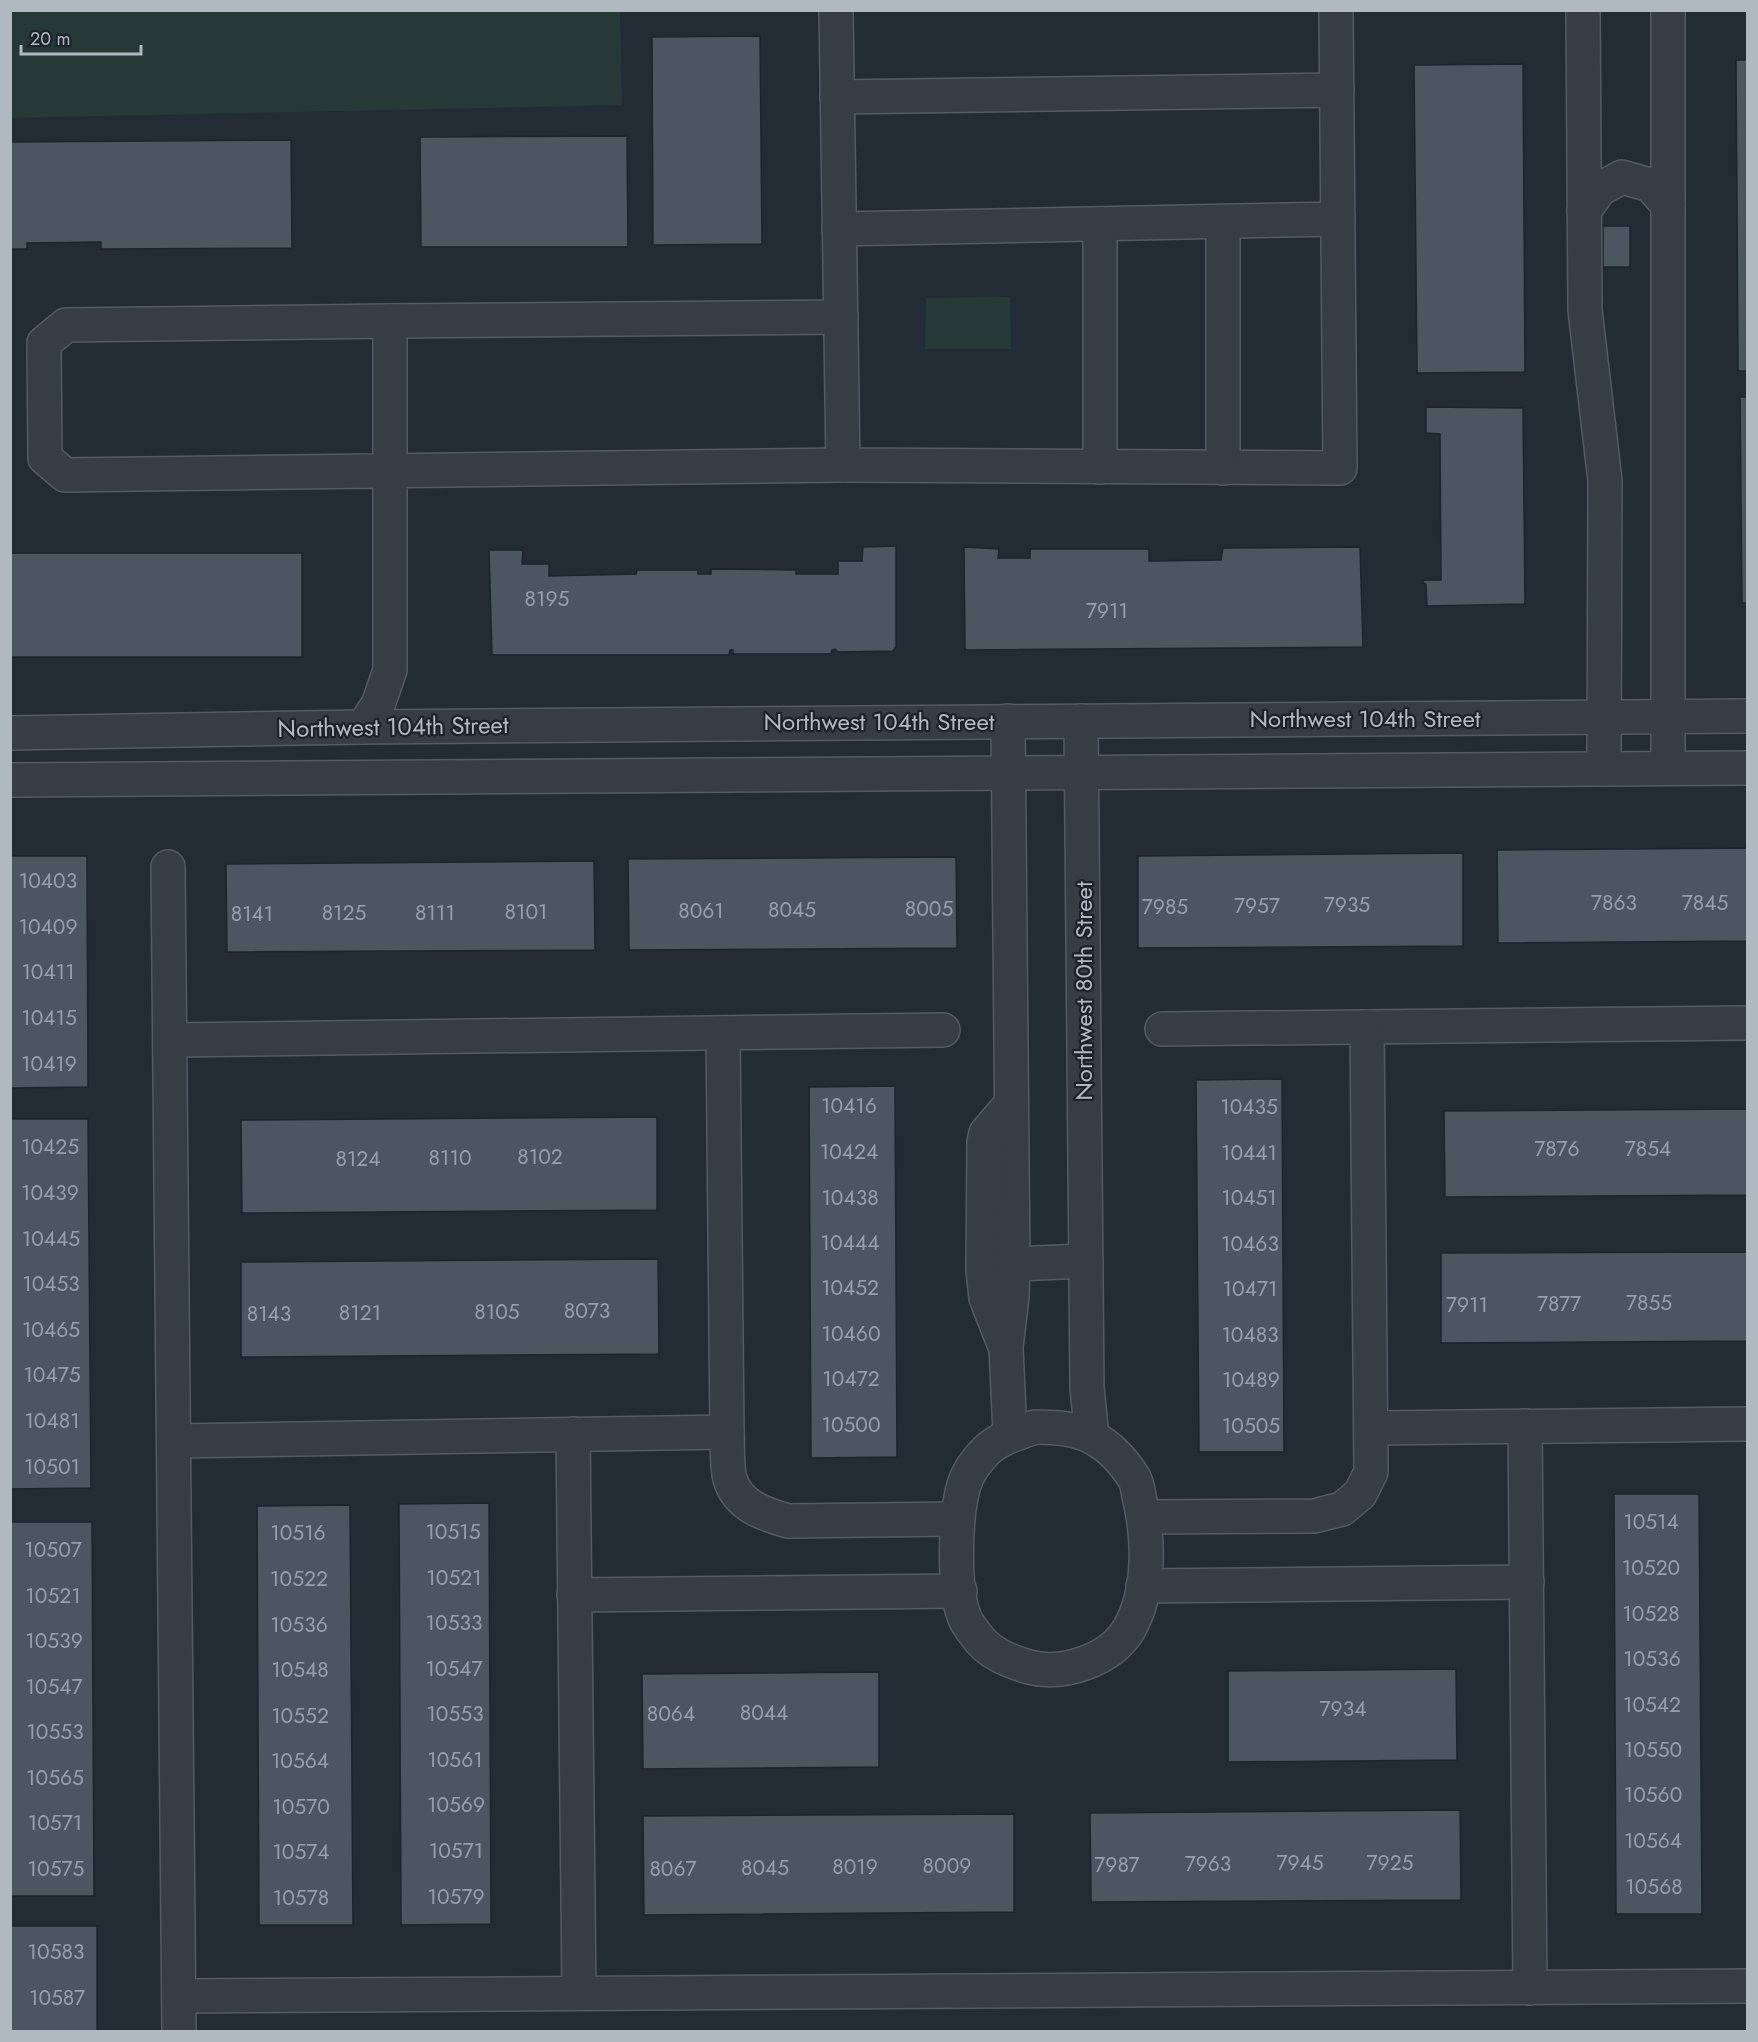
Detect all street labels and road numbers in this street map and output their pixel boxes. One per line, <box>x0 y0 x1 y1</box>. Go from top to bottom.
street label: Northwest 104th Street <box>1249 701 1481 736</box>
street label: Northwest 104th Street <box>763 704 995 739</box>
street label: Northwest 104th Street <box>277 707 509 746</box>
street label: Northwest 80th Street <box>1066 881 1101 1101</box>

